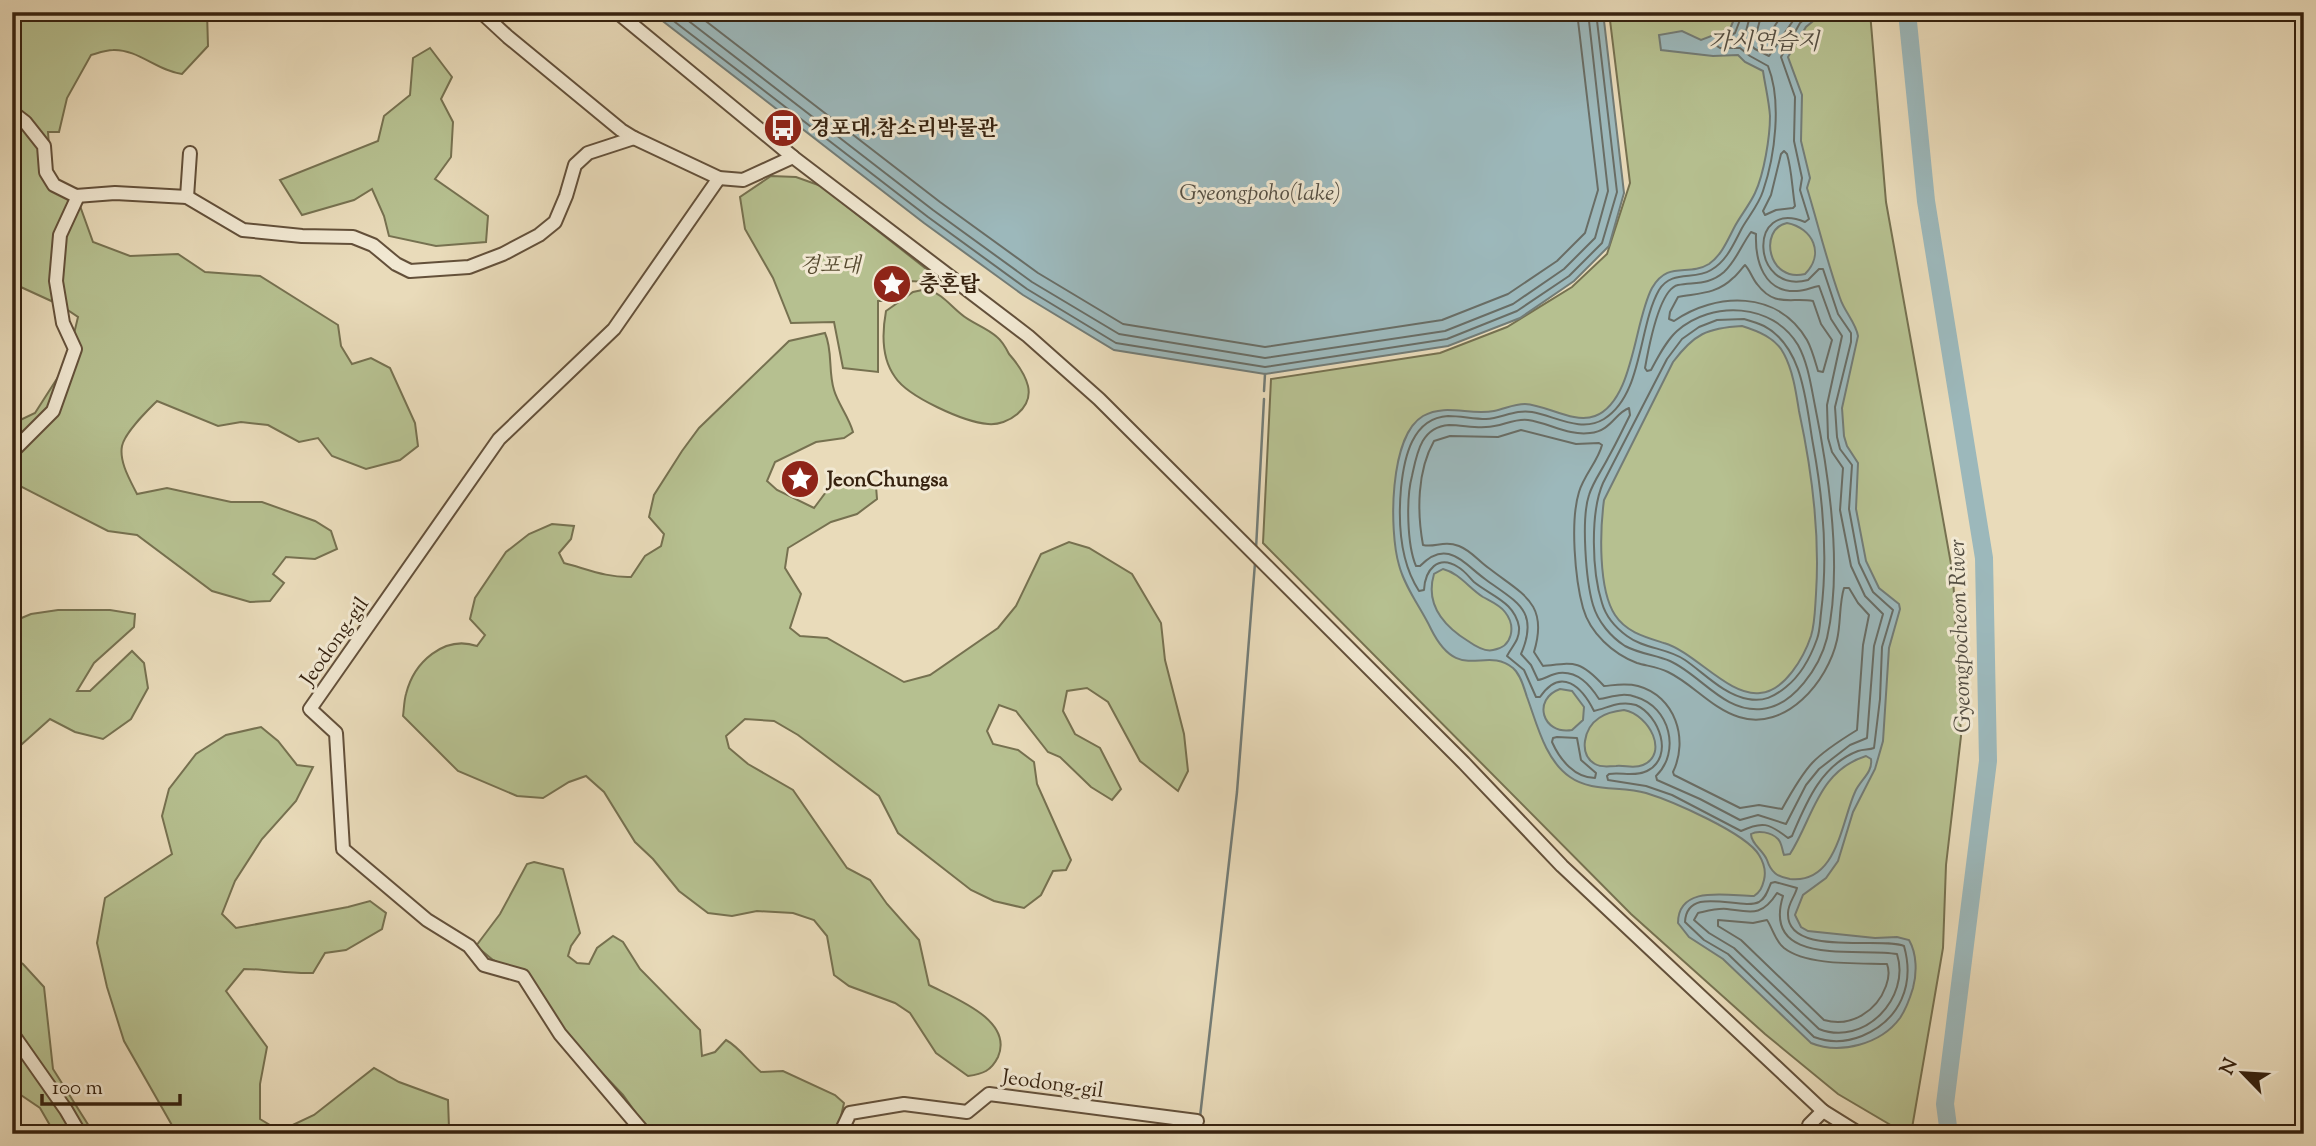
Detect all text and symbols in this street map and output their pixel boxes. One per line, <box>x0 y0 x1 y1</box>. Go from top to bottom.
water label: 가시연습지 <box>1708 27 1821 60</box>
bus stop icon: 경포대.참소리박물관 <box>762 107 804 149</box>
place label: 경포대.참소리박물관 <box>810 115 999 145</box>
water label: Gyeongpoho(lake) <box>1179 178 1341 211</box>
park label: 경포대 <box>800 252 863 282</box>
place icon: 충혼탑 <box>871 263 913 305</box>
place label: 충혼탑 <box>919 271 981 301</box>
place icon: JeonChungsa <box>779 458 821 500</box>
place label: JeonChungsa <box>825 466 948 496</box>
water label: Gyeongpocheon River <box>1942 539 1981 733</box>
street label: Jeodong-gil <box>294 592 377 693</box>
north arrow <box>2208 1038 2278 1108</box>
text: N <box>2214 1054 2245 1079</box>
scale bar <box>42 1062 180 1106</box>
street label: Jeodong-gil <box>999 1063 1105 1107</box>
text: 100 m <box>52 1074 103 1104</box>

